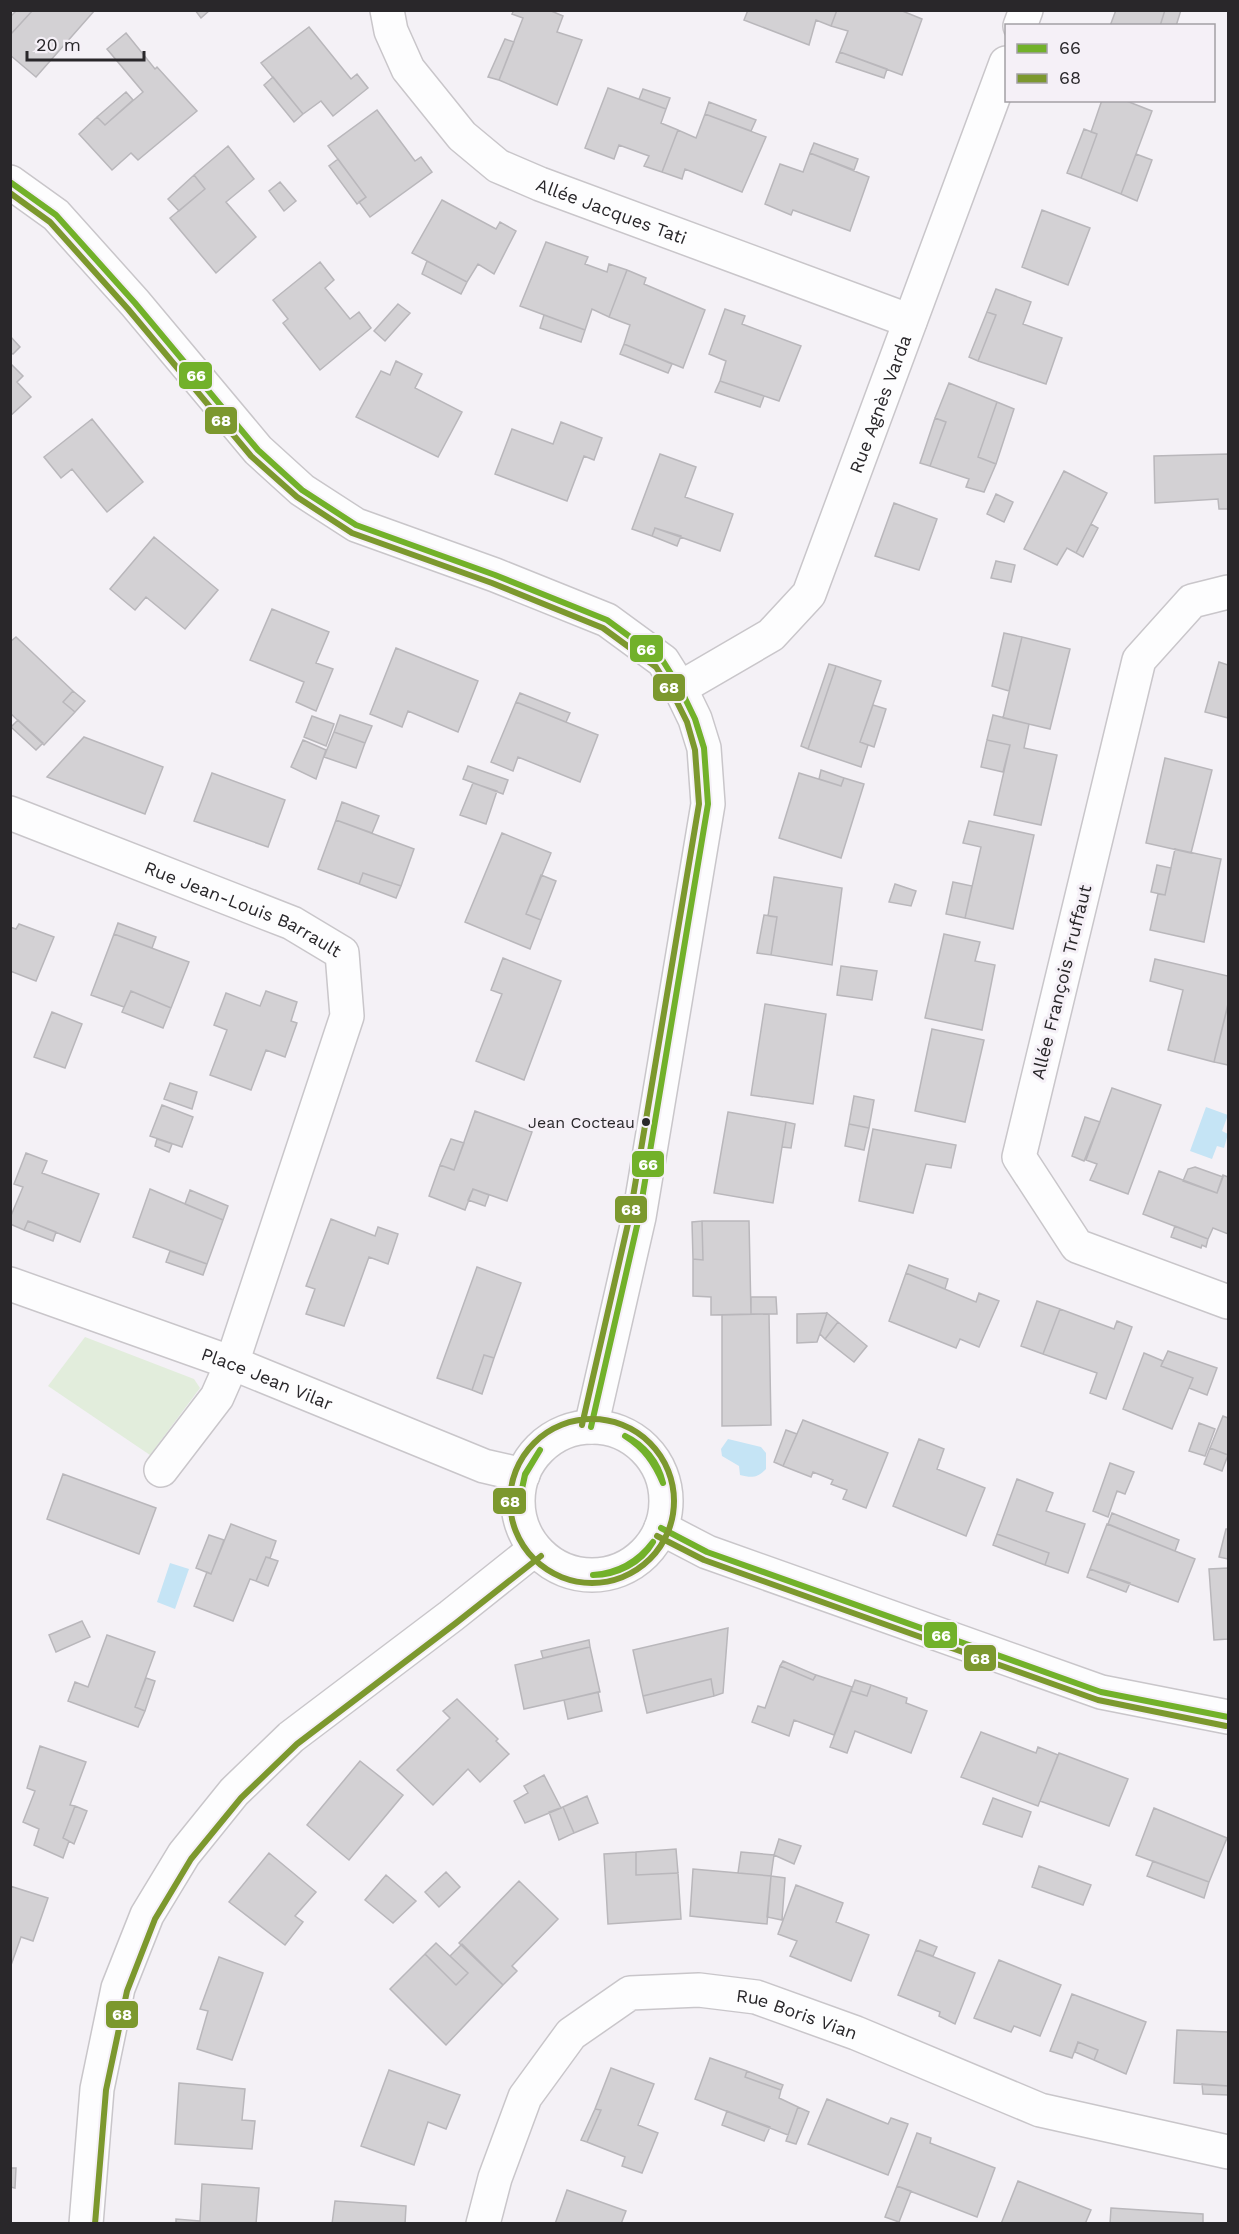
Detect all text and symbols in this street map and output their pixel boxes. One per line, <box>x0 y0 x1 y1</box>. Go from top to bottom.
scale bar <box>27 24 144 62</box>
legend <box>1005 24 1215 102</box>
text: 20 m <box>36 34 81 55</box>
text: 66 <box>1059 37 1081 58</box>
text: 68 <box>1059 67 1081 88</box>
street label: Allée Jacques Tati <box>534 173 690 248</box>
street label: Rue Agnès Varda <box>844 332 915 476</box>
line badge: 66 <box>178 361 213 390</box>
text: 66 <box>186 366 206 385</box>
line badge: 68 <box>204 406 238 435</box>
text: 68 <box>211 411 231 430</box>
line badge: 66 <box>629 634 664 663</box>
text: 66 <box>636 640 656 659</box>
line badge: 68 <box>652 673 686 702</box>
text: 68 <box>659 678 679 697</box>
street label: Rue Jean-Louis Barrault <box>142 856 346 961</box>
street label: Allée François Truffaut <box>1027 882 1095 1081</box>
place label: Jean Cocteau <box>528 1113 635 1132</box>
marker: Jean Cocteau <box>640 1116 652 1128</box>
line badge: 66 <box>631 1150 665 1178</box>
text: 66 <box>638 1155 658 1174</box>
line badge: 68 <box>614 1195 648 1224</box>
text: 68 <box>621 1200 641 1219</box>
street label: Place Jean Vilar <box>199 1343 336 1414</box>
line badge: 68 <box>492 1487 527 1515</box>
text: 68 <box>500 1492 520 1511</box>
line badge: 66 <box>923 1621 958 1649</box>
text: 66 <box>931 1626 951 1645</box>
line badge: 68 <box>963 1644 997 1672</box>
text: 68 <box>970 1649 990 1668</box>
street label: Rue Boris Vian <box>735 1984 860 2043</box>
line badge: 68 <box>105 2000 139 2029</box>
text: 68 <box>112 2005 132 2024</box>

